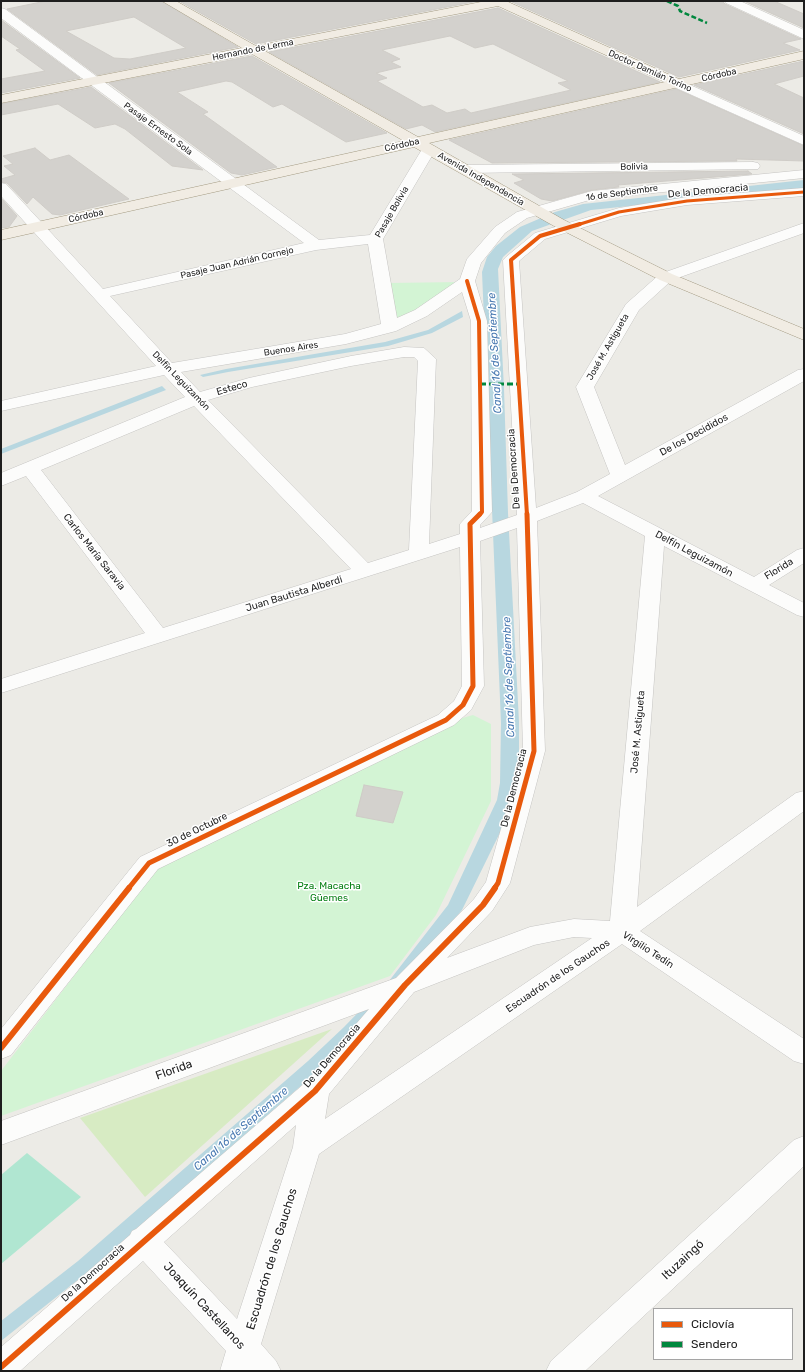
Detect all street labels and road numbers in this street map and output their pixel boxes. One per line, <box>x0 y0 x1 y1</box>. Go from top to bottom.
street label: Hernando de Lerma <box>211 37 295 63</box>
street label: Doctor Damián Torino <box>607 48 693 94</box>
street label: Córdoba <box>701 66 737 84</box>
street label: Pasaje Ernesto Sola <box>121 100 195 158</box>
street label: Córdoba <box>384 136 420 154</box>
street label: Avenida Independencia <box>436 150 526 208</box>
street label: Bolivia <box>620 161 648 173</box>
street label: De la Democracia <box>667 182 749 200</box>
street label: 16 de Septiembre <box>585 183 659 203</box>
street label: Pasaje Bolivia <box>373 184 411 240</box>
street label: Córdoba <box>68 207 104 225</box>
street label: Pasaje Juan Adrián Cornejo <box>179 245 295 281</box>
street label: José M. Astigueta <box>585 312 631 382</box>
street label: Buenos Aires <box>263 339 319 359</box>
street label: Delfín Leguizamón <box>150 349 212 413</box>
street label: Esteco <box>215 378 249 398</box>
street label: De los Decididos <box>658 411 730 459</box>
street label: De la Democracia <box>505 428 523 510</box>
street label: Carlos María Saravia <box>60 511 128 593</box>
street label: Delfín Leguizamón <box>653 528 735 580</box>
street label: Florida <box>762 556 796 582</box>
street label: Juan Bautista Alberdi <box>244 574 344 614</box>
street label: José M. Astigueta <box>628 690 648 774</box>
street label: De la Democracia <box>498 747 530 829</box>
street label: 30 de Octubre <box>165 810 229 850</box>
street label: Virgilio Tedín <box>620 929 676 971</box>
street label: Escuadrón de los Gauchos <box>504 937 612 1015</box>
street label: De la Democracia <box>301 1022 363 1090</box>
street label: Florida <box>154 1057 194 1083</box>
street label: Escuadrón de los Gauchos <box>244 1187 300 1331</box>
street label: Ituzaingó <box>659 1237 707 1283</box>
street label: De la Democracia <box>59 1242 127 1304</box>
street label: Joaquín Castellanos <box>160 1260 248 1352</box>

